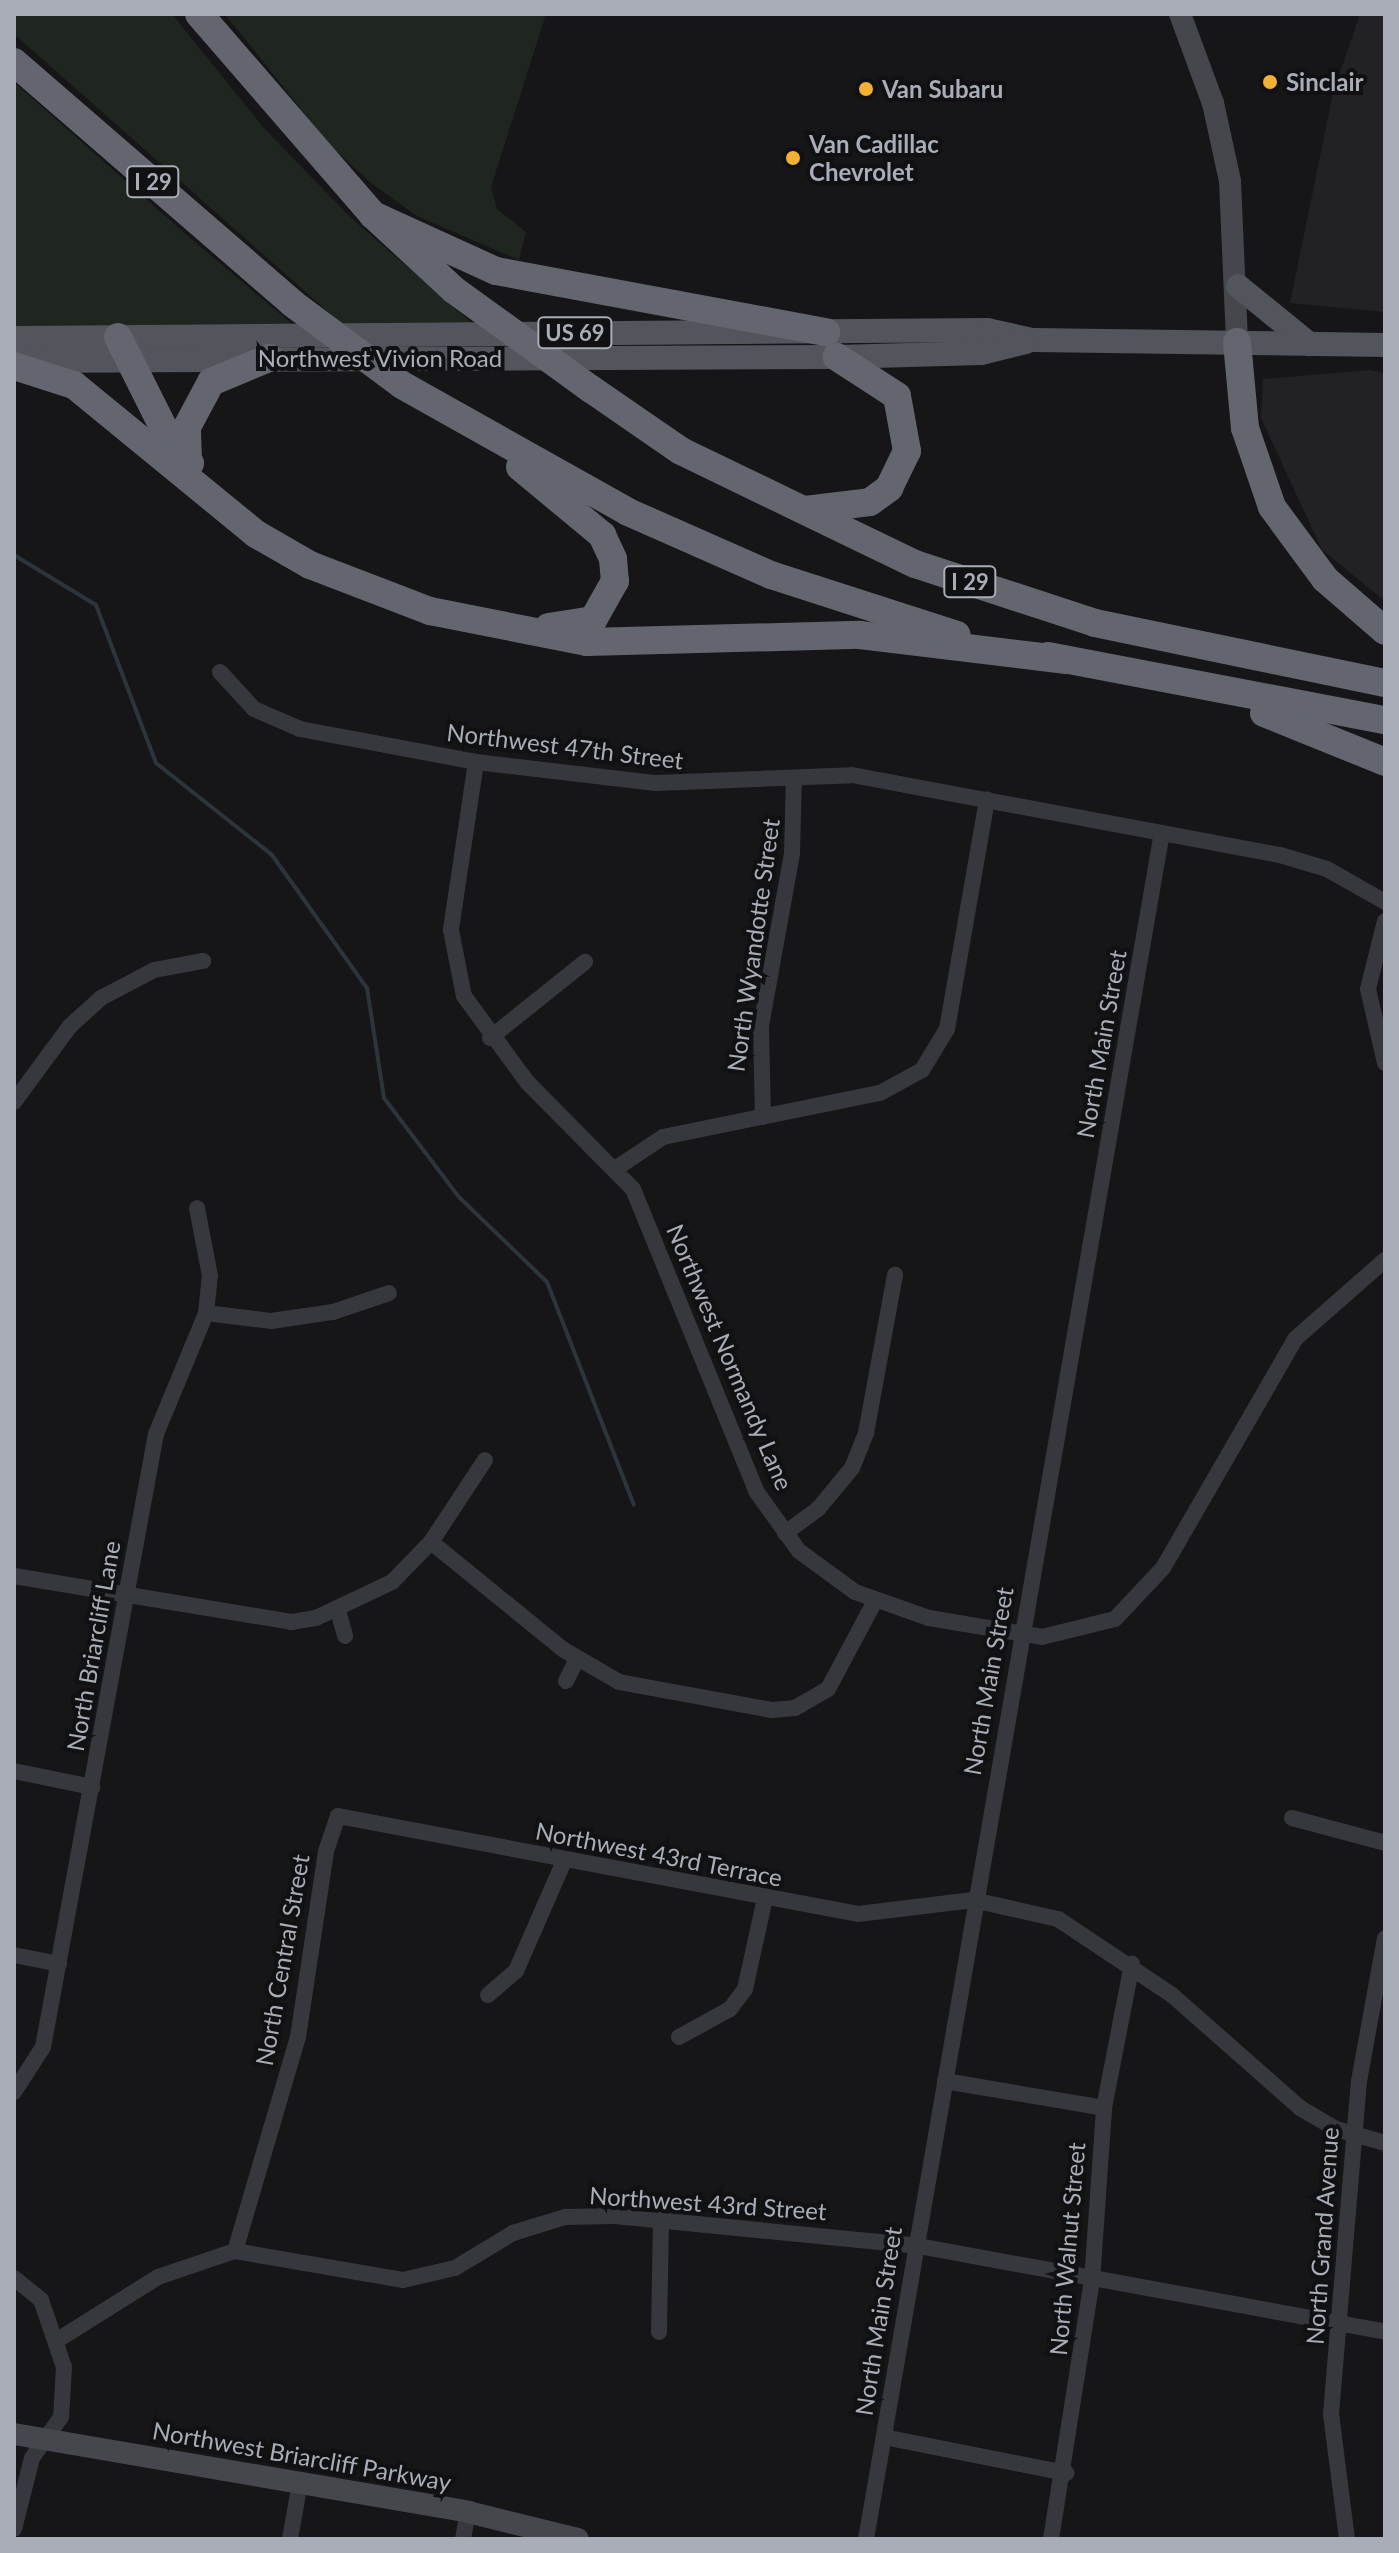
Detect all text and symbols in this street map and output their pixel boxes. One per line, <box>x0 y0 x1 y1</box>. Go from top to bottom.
place label: Sinclair <box>1286 68 1364 96</box>
marker: Sinclair <box>1261 73 1279 91</box>
place label: Van Subaru <box>882 75 1003 103</box>
marker: Van Subaru <box>857 80 875 98</box>
place label: Van Cadillac Chevrolet <box>809 130 939 186</box>
marker: Van Cadillac Chevrolet <box>784 149 802 167</box>
road number: I 29 <box>125 164 181 200</box>
road number: US 69 <box>537 315 613 351</box>
street label: Northwest Vivion Road <box>257 344 503 372</box>
road number: I 29 <box>942 564 998 600</box>
street label: Northwest 47th Street <box>445 717 685 775</box>
street label: North Wyandotte Street <box>721 816 785 1074</box>
street label: North Main Street <box>1070 948 1132 1140</box>
street label: Northwest Normandy Lane <box>661 1220 799 1494</box>
street label: North Briarcliff Lane <box>60 1538 126 1754</box>
street label: North Main Street <box>957 1585 1019 1777</box>
street label: Northwest 43rd Terrace <box>533 1816 785 1892</box>
street label: North Central Street <box>249 1852 315 2068</box>
street label: North Grand Avenue <box>1300 2126 1344 2346</box>
street label: North Walnut Street <box>1043 2141 1091 2357</box>
street label: Northwest 43rd Street <box>588 2180 828 2226</box>
street label: North Main Street <box>849 2225 907 2417</box>
street label: Northwest Briarcliff Parkway <box>150 2415 454 2497</box>

